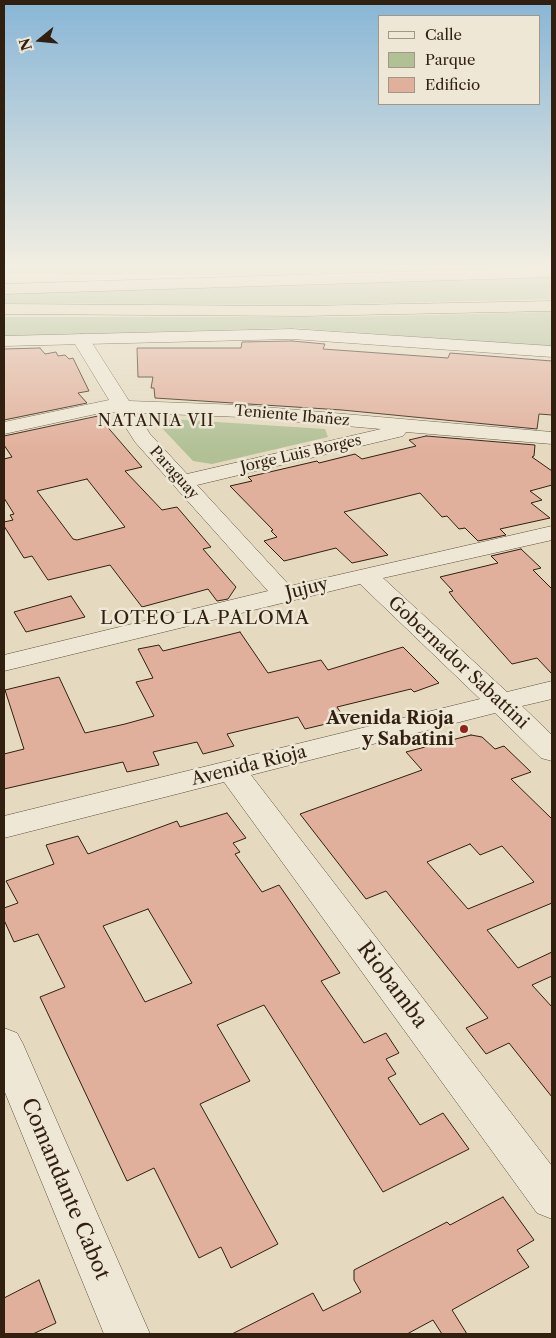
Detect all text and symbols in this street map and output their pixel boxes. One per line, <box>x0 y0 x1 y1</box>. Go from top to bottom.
north arrow <box>15 15 65 65</box>
legend <box>378 15 541 105</box>
text: Calle <box>425 25 462 44</box>
text: N <box>15 36 36 53</box>
text: Parque <box>425 50 475 69</box>
text: Edificio <box>425 75 480 94</box>
street label: Teniente Ibañez <box>234 402 350 430</box>
district label: NATANIA VII <box>96 411 216 431</box>
street label: Jorge Luis Borges <box>239 431 363 477</box>
street label: Paraguay <box>146 443 202 503</box>
street label: Jujuy <box>283 573 331 605</box>
street label: Gobernador Sabattini <box>383 592 533 734</box>
district label: LOTEO LA PALOMA <box>98 608 312 630</box>
place label: Avenida Rioja y Sabatini <box>326 708 454 751</box>
marker: Avenida Rioja y Sabatini <box>458 723 470 735</box>
street label: Avenida Rioja <box>189 741 309 791</box>
street label: Riobamba <box>351 937 433 1033</box>
street label: Comandante Cabot <box>15 1094 115 1284</box>

